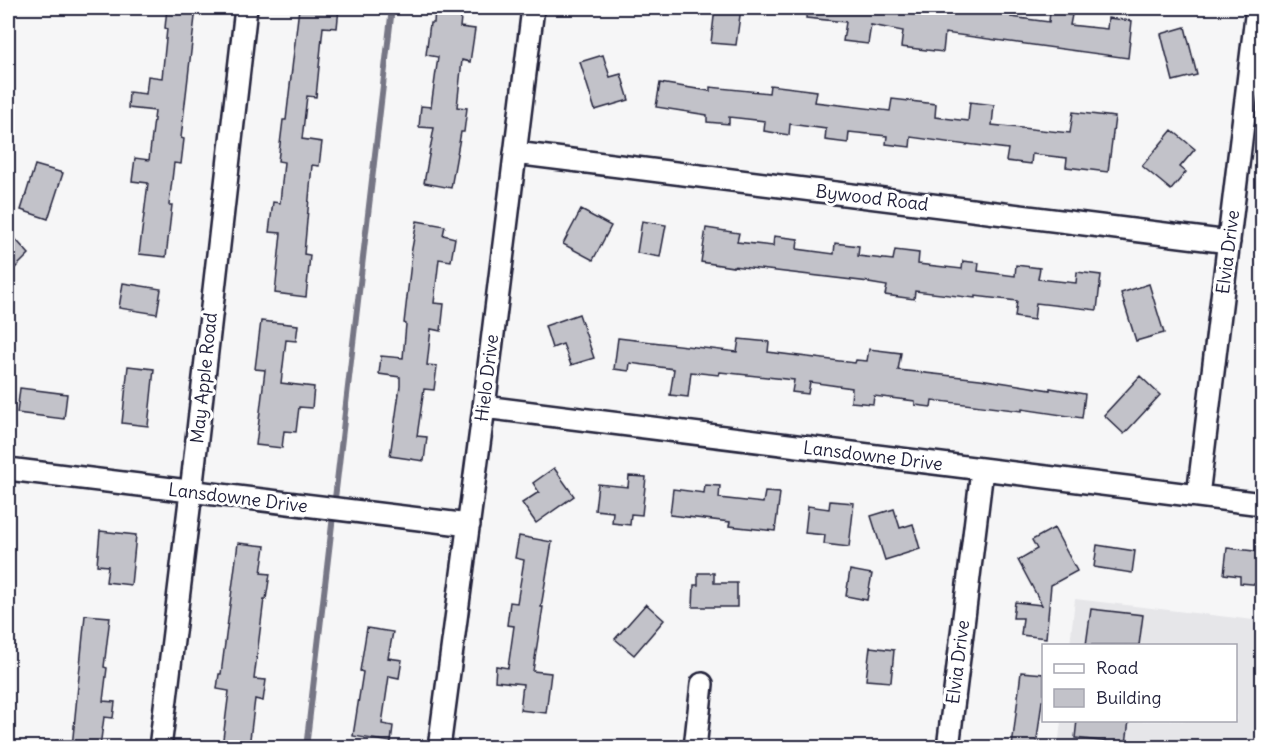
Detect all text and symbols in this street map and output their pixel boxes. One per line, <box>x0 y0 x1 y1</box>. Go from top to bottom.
street label: Bywood Road <box>814 179 930 216</box>
street label: Elvia Drive <box>1211 209 1244 295</box>
street label: May Apple Road <box>185 311 222 445</box>
street label: Hielo Drive <box>470 333 503 423</box>
street label: Lansdowne Drive <box>802 436 944 475</box>
street label: Lansdowne Drive <box>167 478 309 517</box>
street label: Elvia Drive <box>941 619 974 705</box>
legend <box>1042 644 1237 722</box>
text: Road <box>1096 656 1139 679</box>
text: Building <box>1096 686 1161 709</box>

